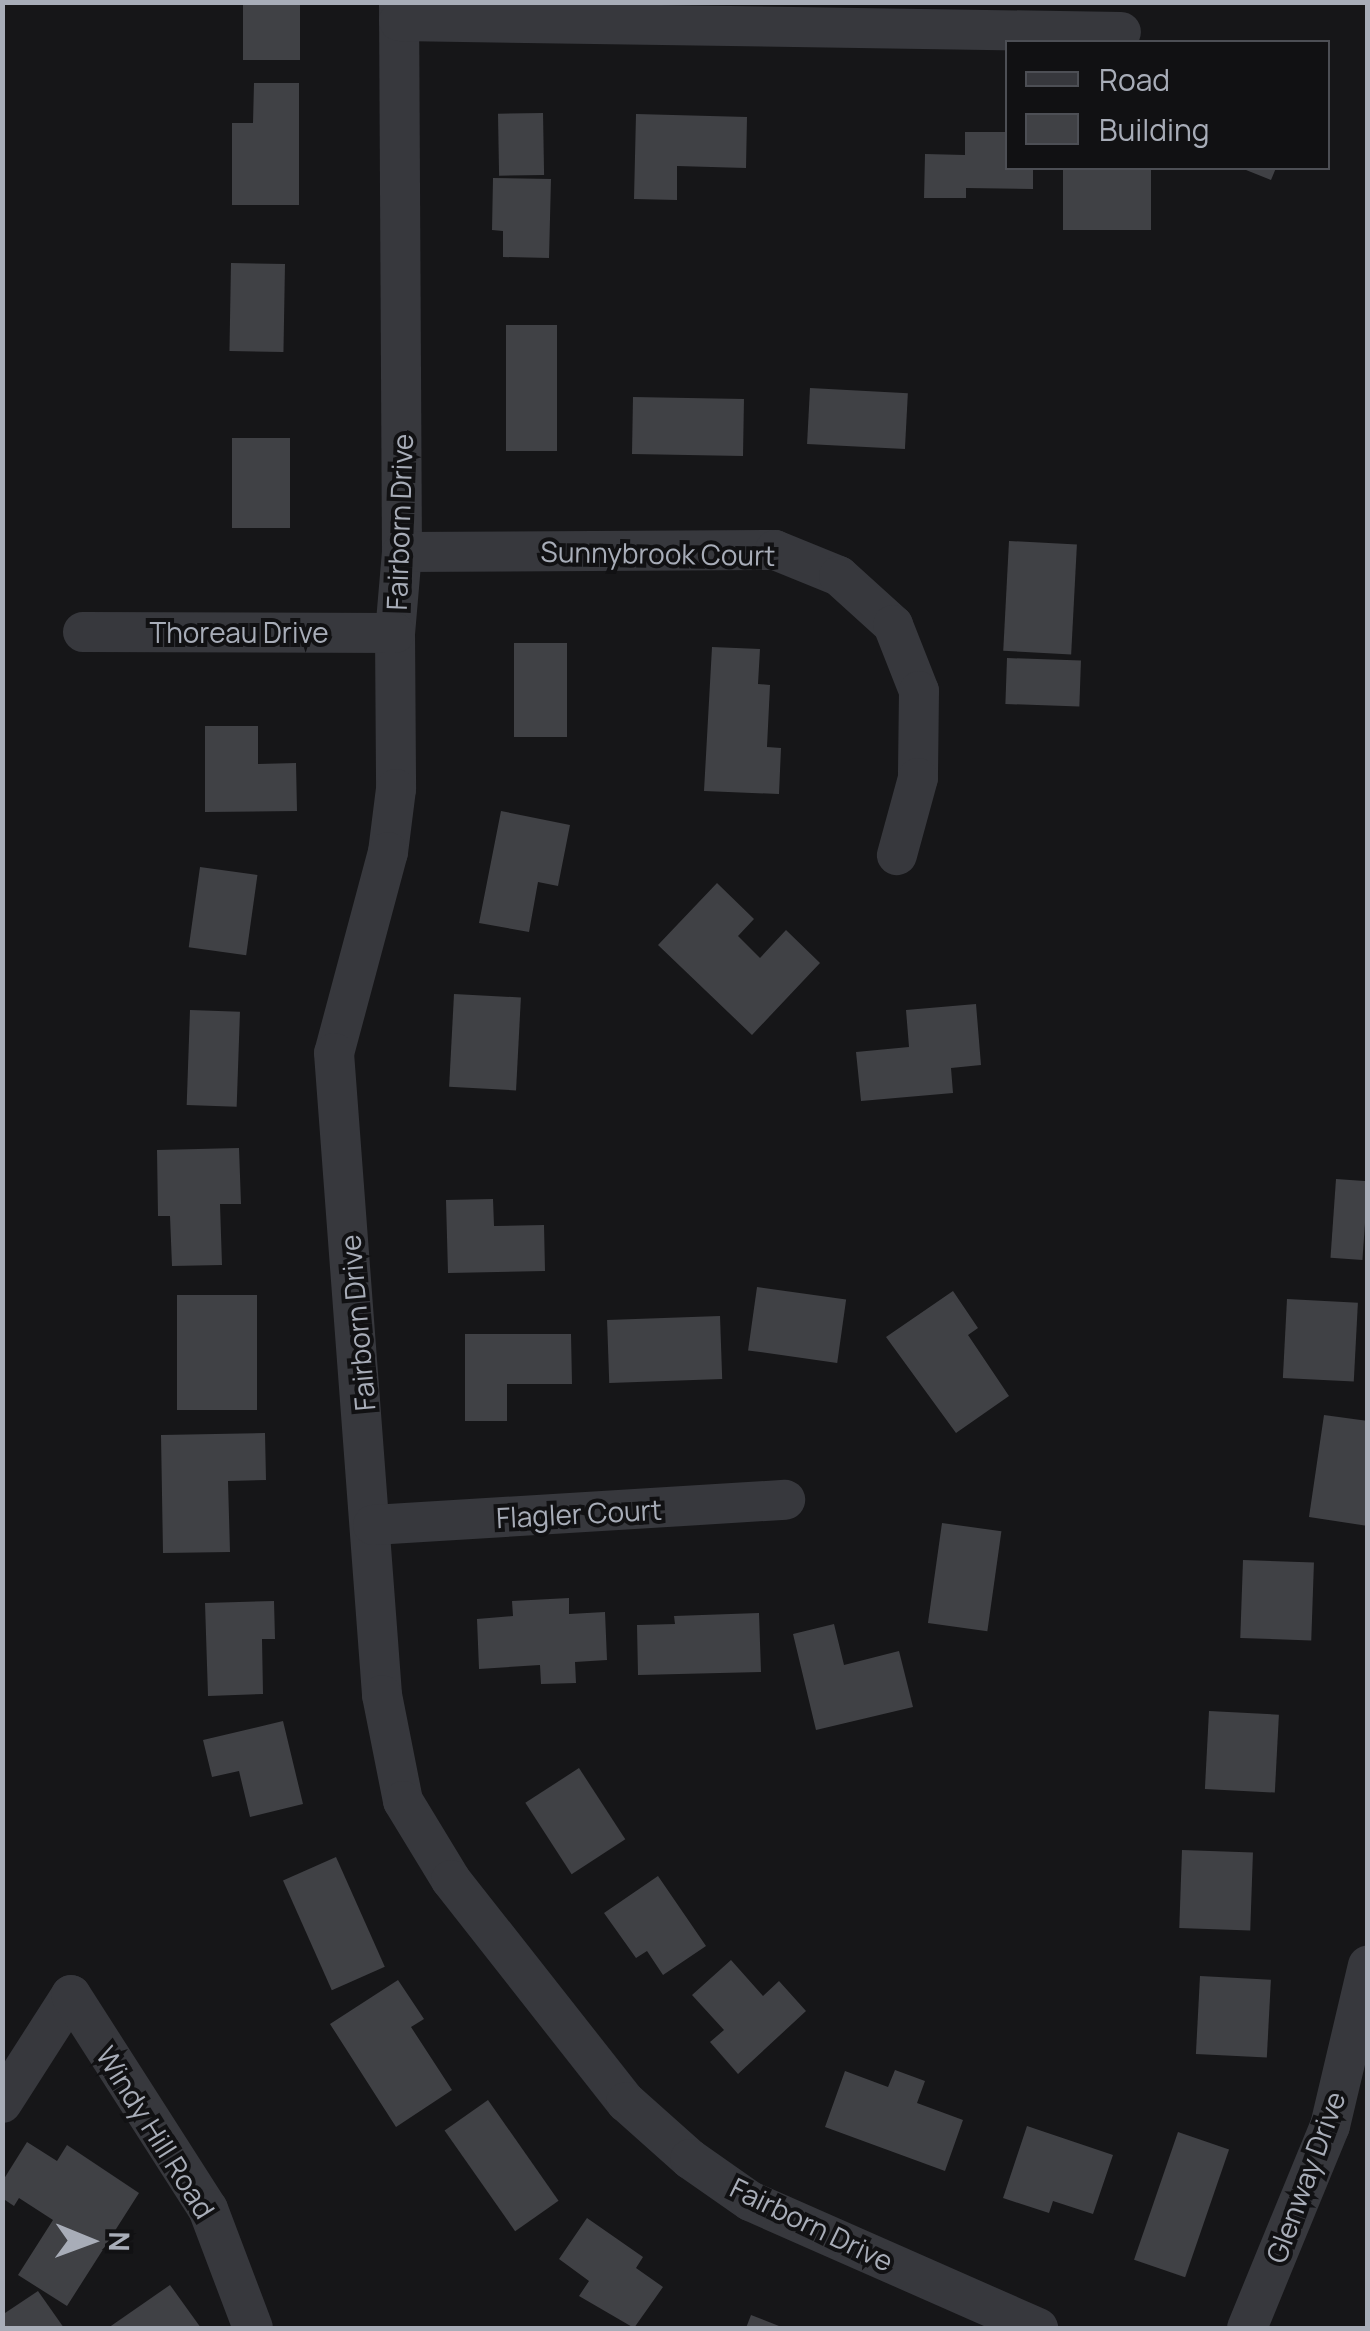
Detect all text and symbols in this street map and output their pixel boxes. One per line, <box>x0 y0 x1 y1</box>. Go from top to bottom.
legend <box>1005 40 1330 170</box>
text: Road <box>1099 59 1170 100</box>
text: Building <box>1099 109 1210 150</box>
street label: Fairborn Drive <box>379 433 419 611</box>
street label: Sunnybrook Court <box>540 534 776 572</box>
street label: Thoreau Drive <box>149 615 329 649</box>
street label: Fairborn Drive <box>333 1234 381 1412</box>
street label: Flagler Court <box>495 1492 663 1534</box>
street label: Windy Hill Road <box>90 2040 222 2224</box>
street label: Glenway Drive <box>1258 2087 1352 2267</box>
street label: Fairborn Drive <box>725 2170 899 2278</box>
north arrow <box>40 2191 140 2291</box>
text: N <box>101 2231 139 2252</box>

